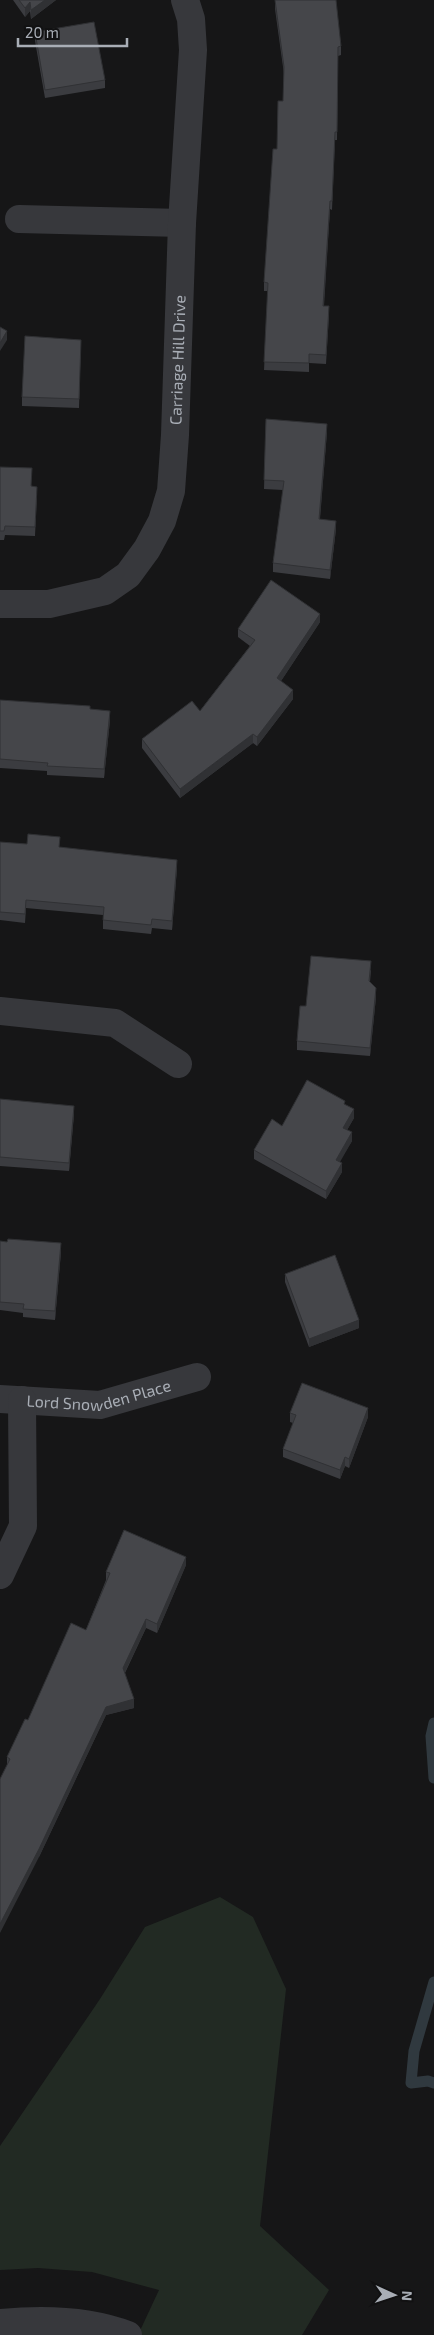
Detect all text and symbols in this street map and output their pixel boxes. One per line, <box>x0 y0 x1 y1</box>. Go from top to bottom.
scale bar <box>18 15 126 47</box>
text: 20 m <box>25 23 59 41</box>
street label: Carriage Hill Drive <box>165 295 189 425</box>
street label: Lord Snowden Place <box>26 1375 173 1414</box>
north arrow <box>369 2270 419 2320</box>
text: N <box>399 2290 416 2301</box>

